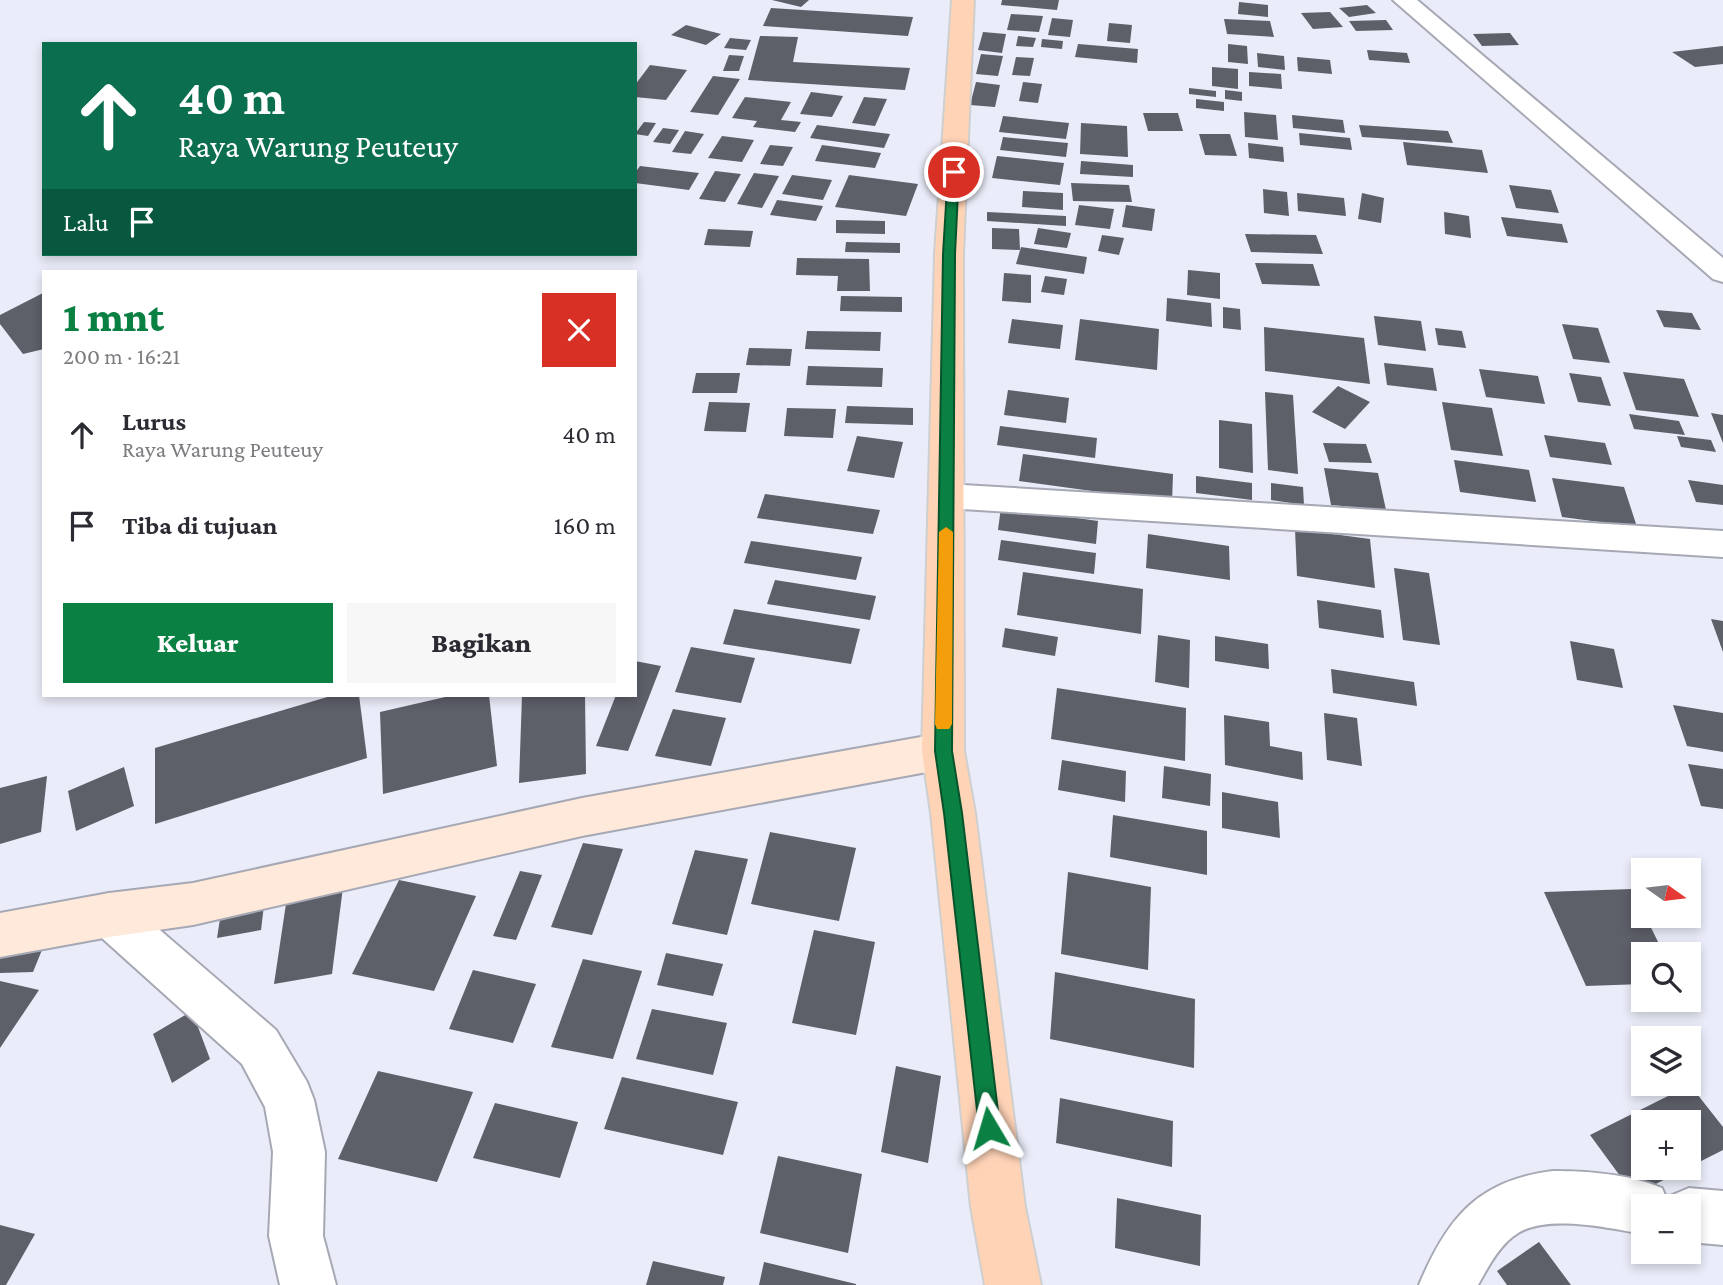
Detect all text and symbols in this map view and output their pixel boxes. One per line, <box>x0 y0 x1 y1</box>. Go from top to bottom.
icon: ahead <box>63 70 154 161</box>
text: 40 m <box>178 70 285 125</box>
text: Raya Warung Peuteuy <box>178 128 458 164</box>
pin <box>924 142 984 202</box>
icon: arrive <box>935 153 973 191</box>
icon: arrive <box>123 203 161 241</box>
text: Lalu <box>63 208 109 237</box>
text: 1 mnt <box>63 293 164 340</box>
button: close <box>542 293 616 367</box>
text: 200 m · 16:21 <box>63 343 180 369</box>
text: Lurus <box>122 407 186 436</box>
icon: ahead <box>63 416 101 454</box>
text: 40 m <box>562 420 616 449</box>
text: Raya Warung Peuteuy <box>122 436 323 462</box>
icon: arrive <box>63 507 101 545</box>
text: Tiba di tujuan <box>122 511 277 540</box>
text: 160 m <box>554 511 616 540</box>
button: Keluar <box>63 603 333 683</box>
button: Bagikan <box>347 603 616 683</box>
north arrow <box>1631 858 1701 928</box>
map controls <box>1631 858 1701 1264</box>
button: search <box>1631 942 1701 1012</box>
button: layers <box>1631 1026 1701 1096</box>
position arrow <box>952 1091 1026 1165</box>
button: + <box>1631 1110 1701 1180</box>
button: − <box>1631 1194 1701 1264</box>

